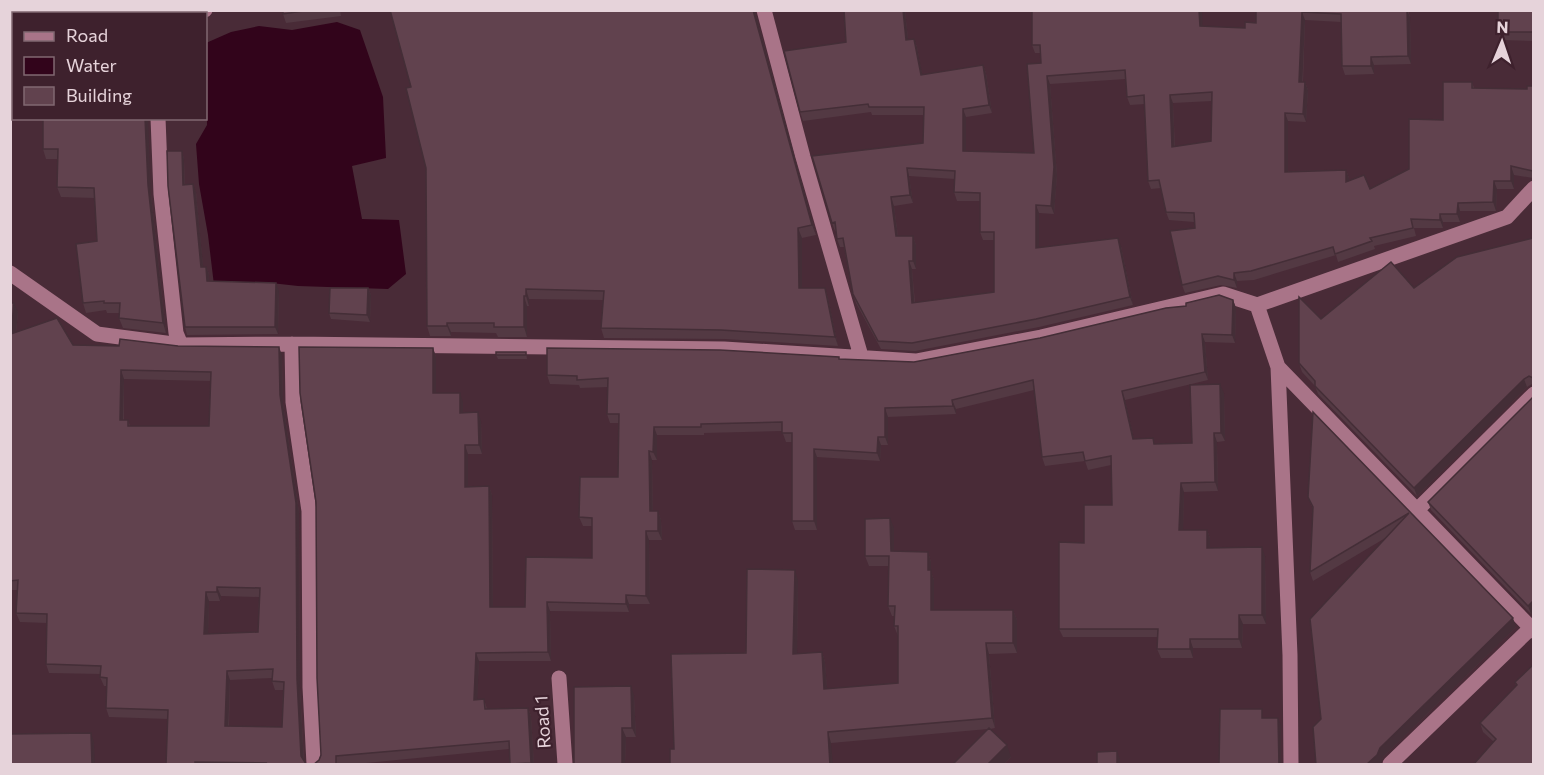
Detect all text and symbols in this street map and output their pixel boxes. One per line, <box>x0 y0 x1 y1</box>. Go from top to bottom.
legend <box>12 12 207 120</box>
north arrow <box>1472 12 1532 72</box>
text: N <box>1496 17 1509 36</box>
text: Road <box>66 24 108 46</box>
text: Water <box>66 54 117 76</box>
text: Building <box>66 84 132 106</box>
street label: Road 1 <box>529 695 555 749</box>

